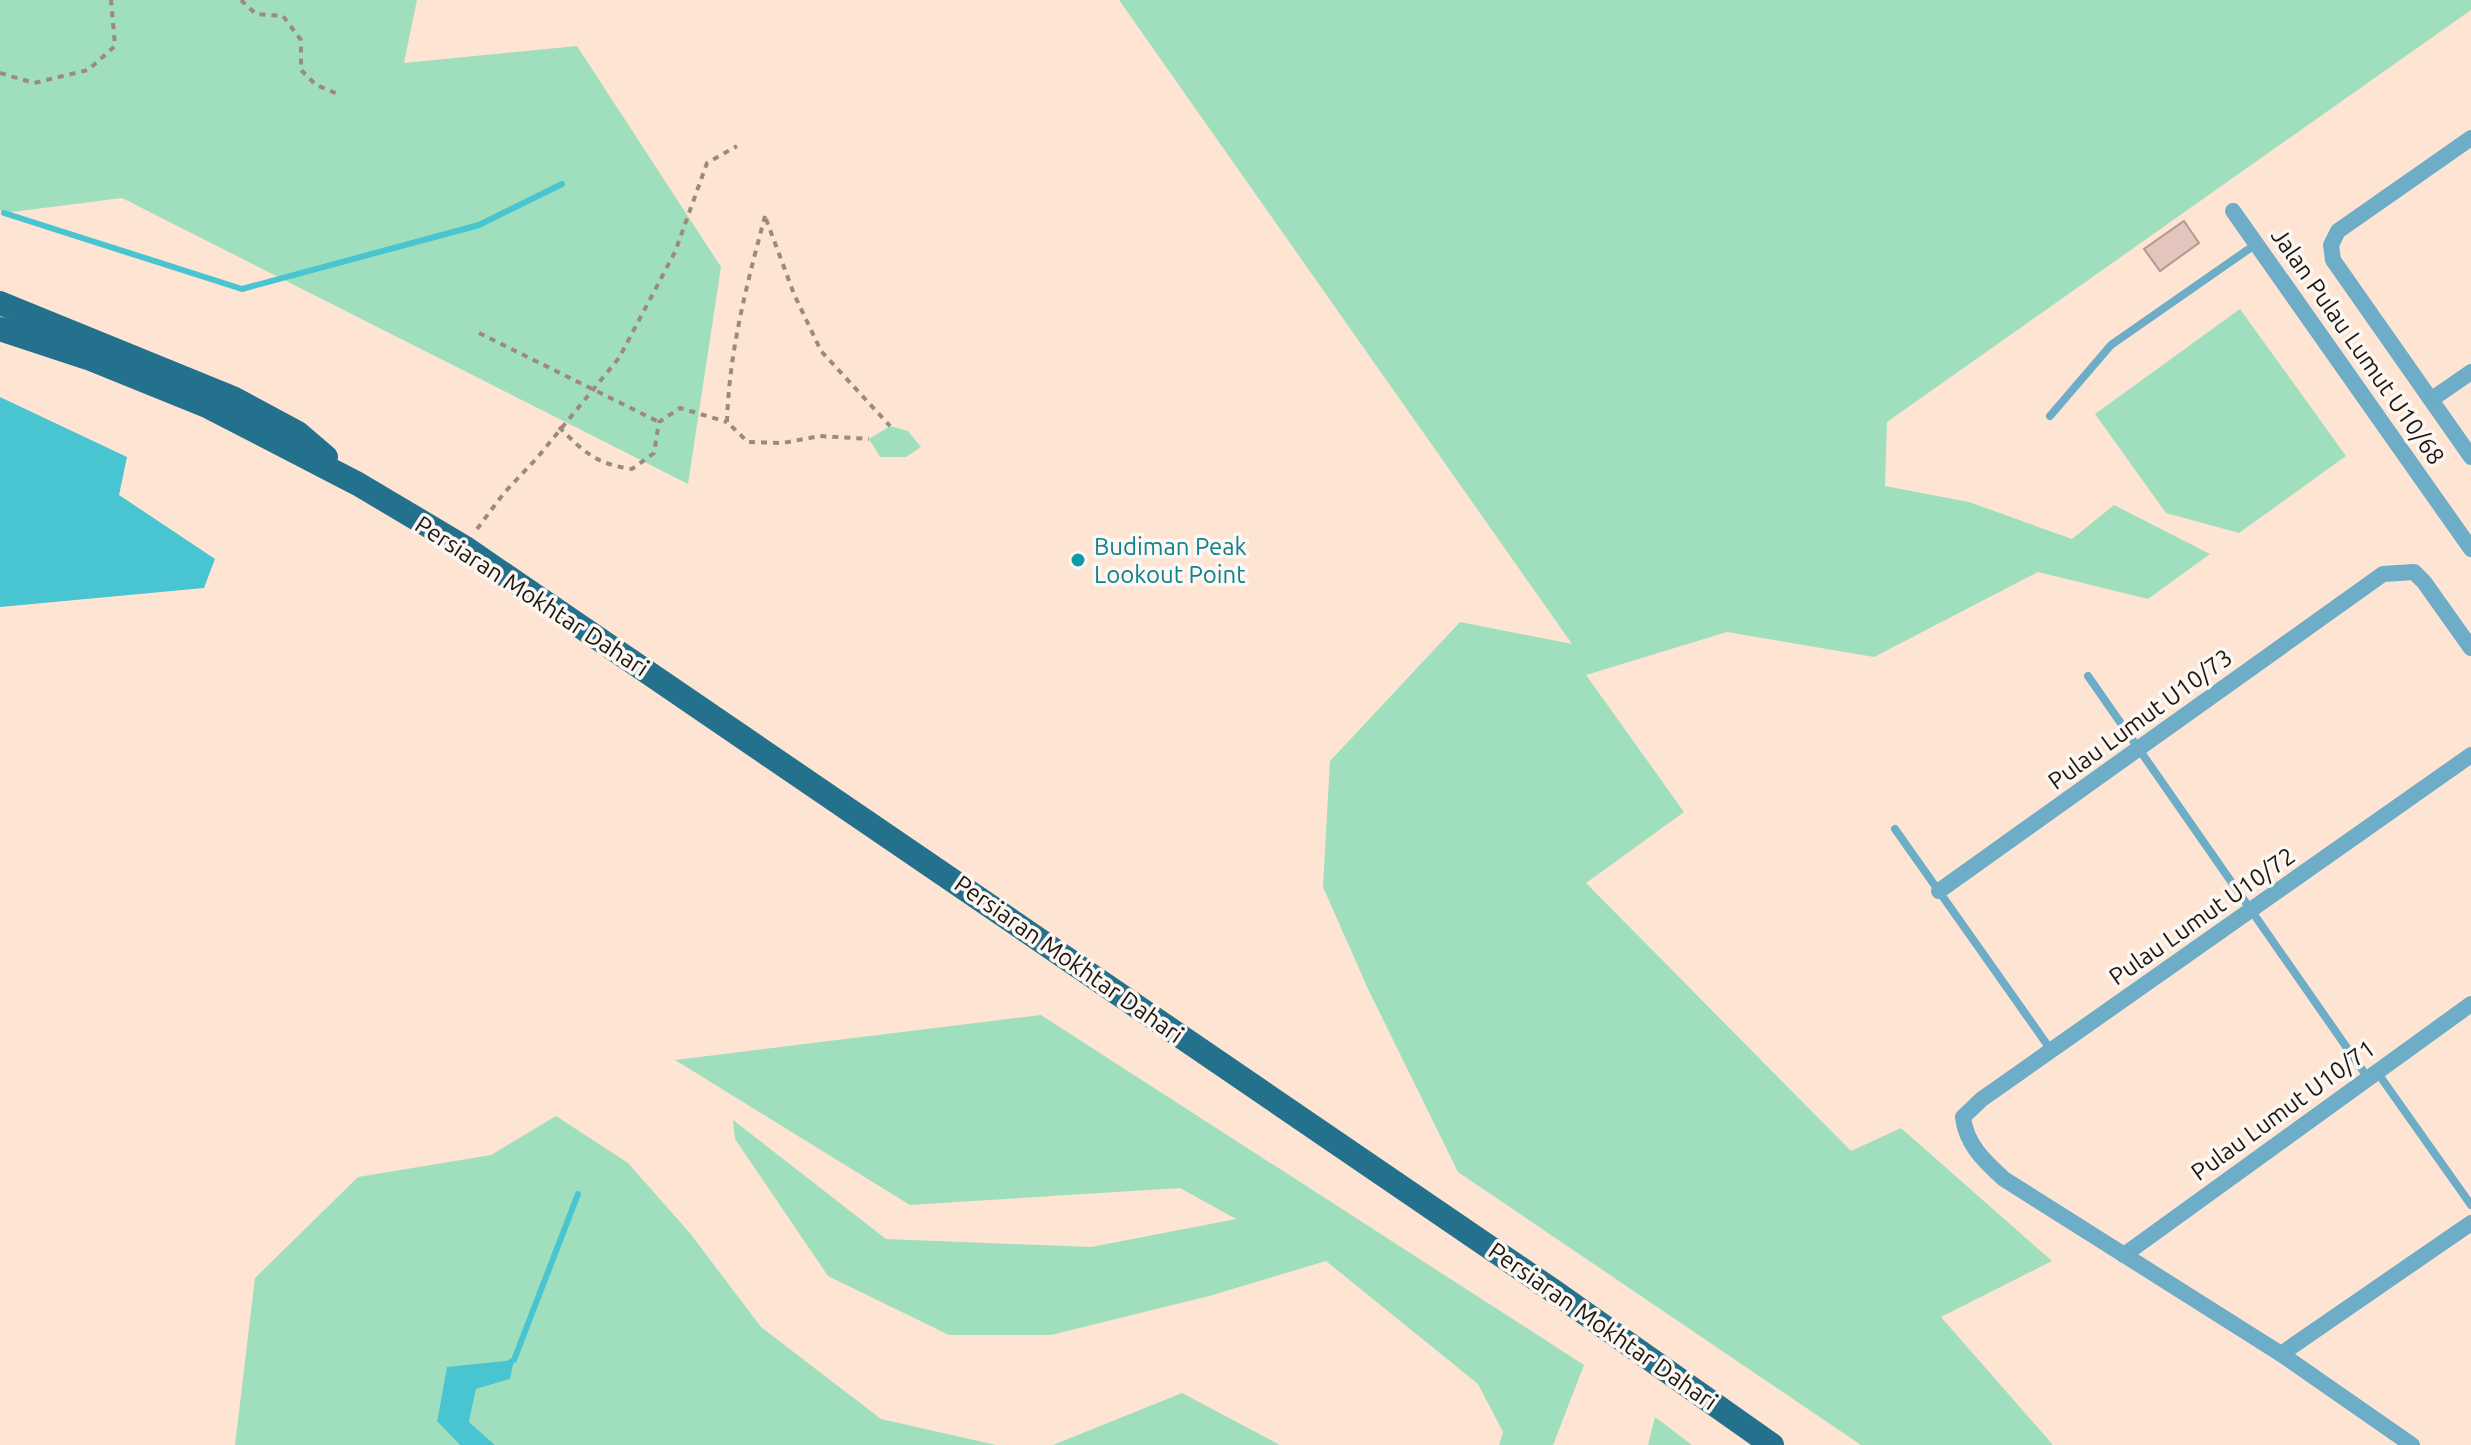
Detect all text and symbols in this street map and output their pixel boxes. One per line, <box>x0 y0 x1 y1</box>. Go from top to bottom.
street label: Jalan Pulau Lumut U10/68 <box>2266 223 2450 469</box>
street label: Persiaran Mokhtar Dahari <box>410 510 654 682</box>
place label: Budiman Peak Lookout Point <box>1094 533 1247 588</box>
marker: Budiman Peak Lookout Point <box>1069 551 1087 569</box>
street label: Pulau Lumut U10/73 <box>2043 643 2237 795</box>
street label: Pulau Lumut U10/72 <box>2104 842 2300 990</box>
street label: Persiaran Mokhtar Dahari <box>950 870 1188 1048</box>
street label: Pulau Lumut U10/71 <box>2186 1034 2380 1186</box>
street label: Persiaran Mokhtar Dahari <box>1484 1237 1722 1415</box>

